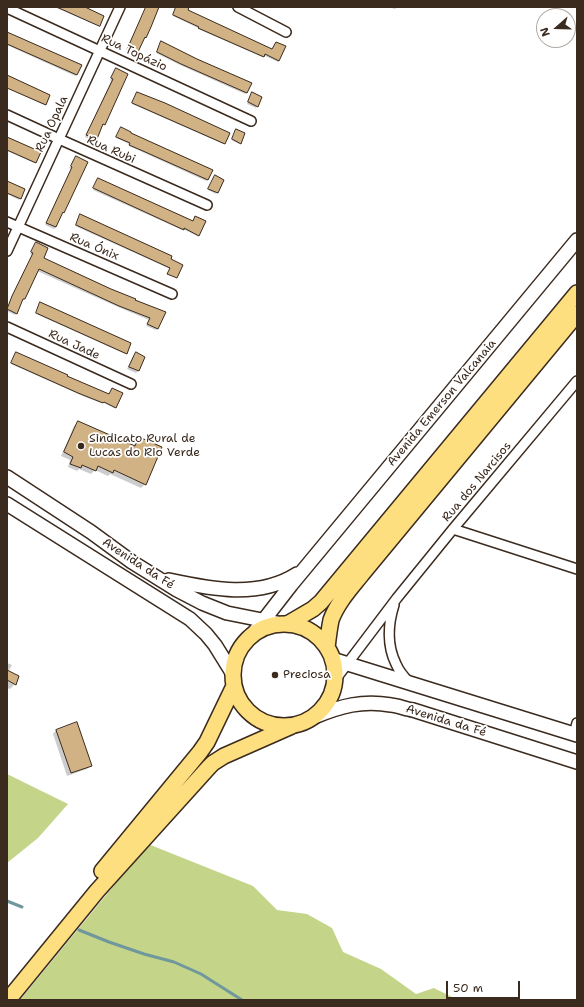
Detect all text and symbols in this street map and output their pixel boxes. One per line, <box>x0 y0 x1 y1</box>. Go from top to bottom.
north arrow <box>536 8 576 48</box>
text: N <box>537 25 554 39</box>
street label: Rua Topázio <box>99 31 169 75</box>
street label: Rua Opala <box>33 94 71 154</box>
street label: Rua Rubi <box>84 133 138 167</box>
street label: Rua Ónix <box>67 230 121 264</box>
street label: Rua Jade <box>46 327 102 363</box>
street label: Avenida Emerson Valcanaia <box>385 337 499 469</box>
place label: Sindicato Rural de Lucas do Rio Verde <box>89 432 200 460</box>
street label: Rua dos Narcisos <box>439 439 515 525</box>
marker: Sindicato Rural de Lucas do Rio Verde <box>76 441 86 451</box>
street label: Avenida da Fé <box>99 535 177 593</box>
place label: Preciosa <box>283 668 331 682</box>
marker: Preciosa <box>270 670 280 680</box>
street label: Avenida da Fé <box>404 702 488 740</box>
scale bar <box>448 973 522 999</box>
text: 50 m <box>453 980 483 996</box>

